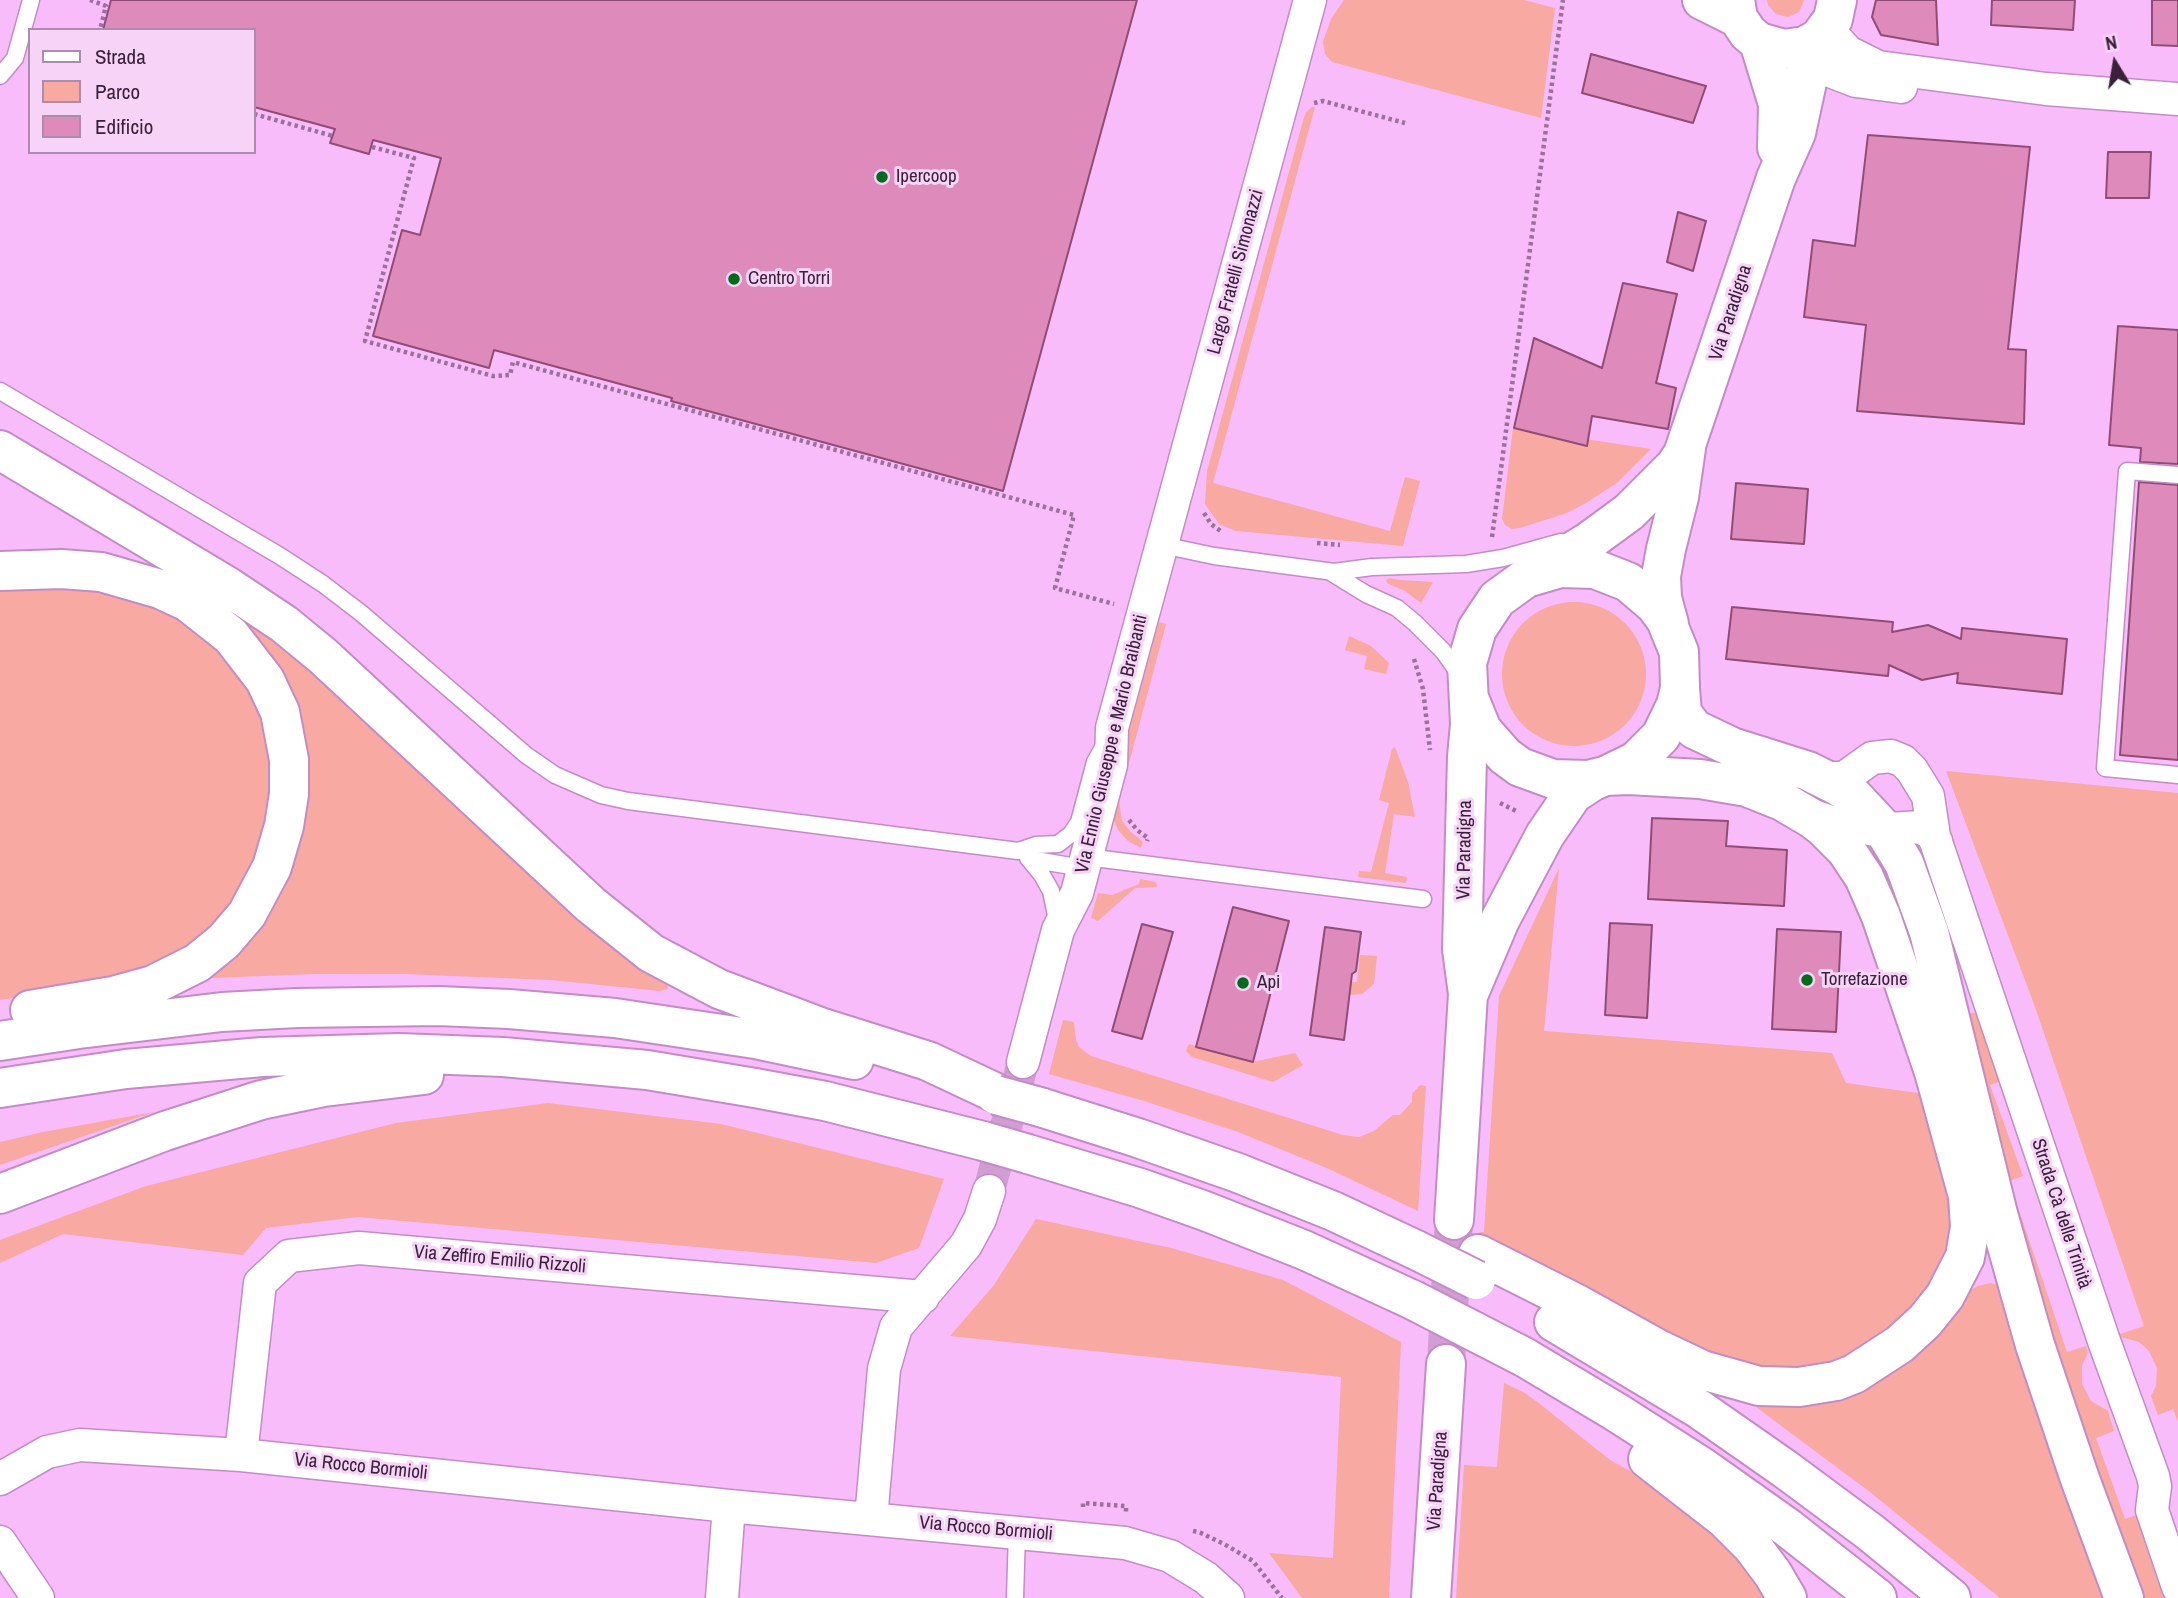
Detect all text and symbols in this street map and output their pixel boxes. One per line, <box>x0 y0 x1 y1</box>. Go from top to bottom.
legend <box>28 28 256 154</box>
north arrow <box>2080 28 2150 98</box>
text: N <box>2103 29 2119 56</box>
text: Strada <box>95 42 146 71</box>
text: Parco <box>95 77 140 106</box>
text: Edificio <box>95 112 153 141</box>
place label: Ipercoop <box>896 166 957 188</box>
marker: Ipercoop <box>874 169 890 185</box>
street label: Largo Fratelli Simonazzi <box>1203 187 1269 357</box>
street label: Via Paradigna <box>1705 262 1757 364</box>
place label: Centro Torri <box>748 268 830 290</box>
marker: Centro Torri <box>726 271 742 287</box>
street label: Via Ennio Giuseppe e Mario Braibanti <box>1071 612 1153 876</box>
street label: Via Paradigna <box>1453 800 1477 900</box>
place label: Torrefazione <box>1821 969 1908 991</box>
place label: Api <box>1257 972 1280 994</box>
marker: Torrefazione <box>1799 972 1815 988</box>
marker: Api <box>1235 975 1251 991</box>
street label: Strada Cà delle Trinità <box>2026 1136 2096 1292</box>
street label: Via Zeffiro Emilio Rizzoli <box>413 1241 587 1279</box>
street label: Via Paradigna <box>1423 1431 1453 1531</box>
street label: Via Rocco Bormioli <box>293 1449 429 1485</box>
street label: Via Rocco Bormioli <box>918 1512 1054 1546</box>

